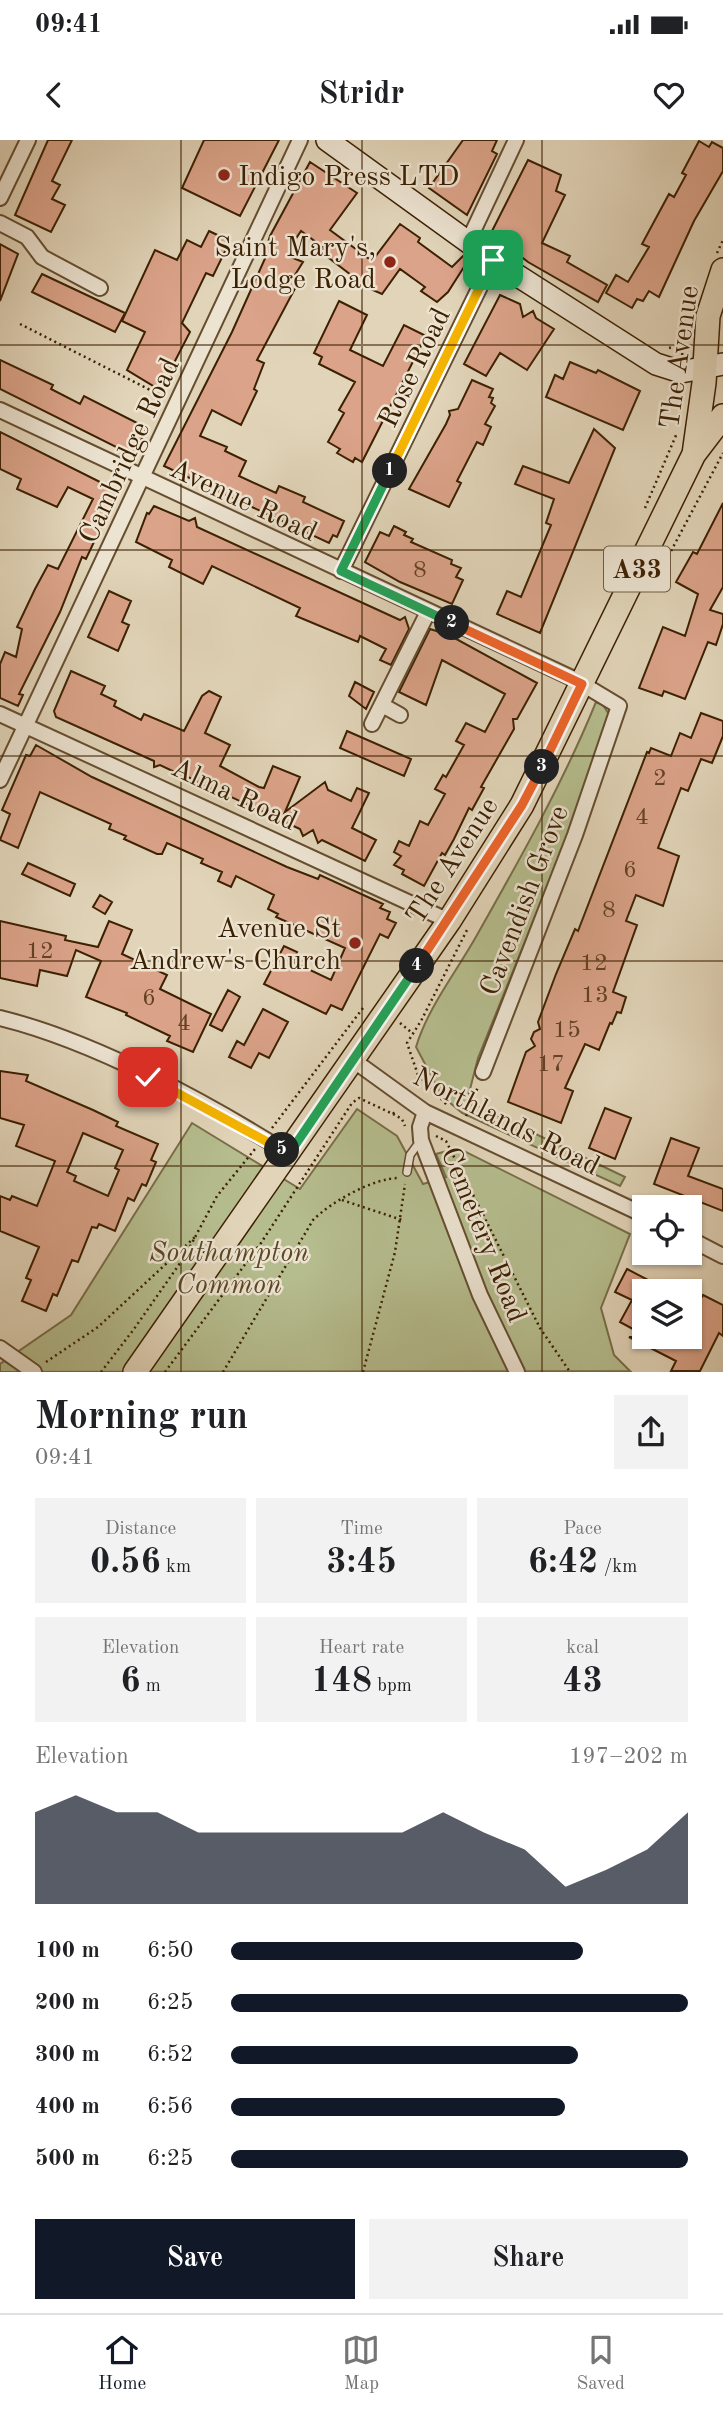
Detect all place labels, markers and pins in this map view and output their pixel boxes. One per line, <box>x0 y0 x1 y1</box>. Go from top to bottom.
place label: Indigo Press LTD <box>238 164 459 192</box>
marker: Indigo Press LTD <box>216 167 232 183</box>
pin <box>463 230 523 290</box>
place label: Saint Mary's, Lodge Road <box>214 235 376 295</box>
marker: Saint Mary's, Lodge Road <box>382 254 398 270</box>
pin: 1 <box>372 454 408 488</box>
pin: 2 <box>434 606 470 640</box>
pin: 3 <box>524 750 560 784</box>
place label: Avenue St Andrew's Church <box>129 916 341 976</box>
marker: Avenue St Andrew's Church <box>347 935 363 951</box>
pin: 4 <box>400 948 434 984</box>
pin <box>118 1047 178 1107</box>
pin: 5 <box>264 1132 300 1168</box>

